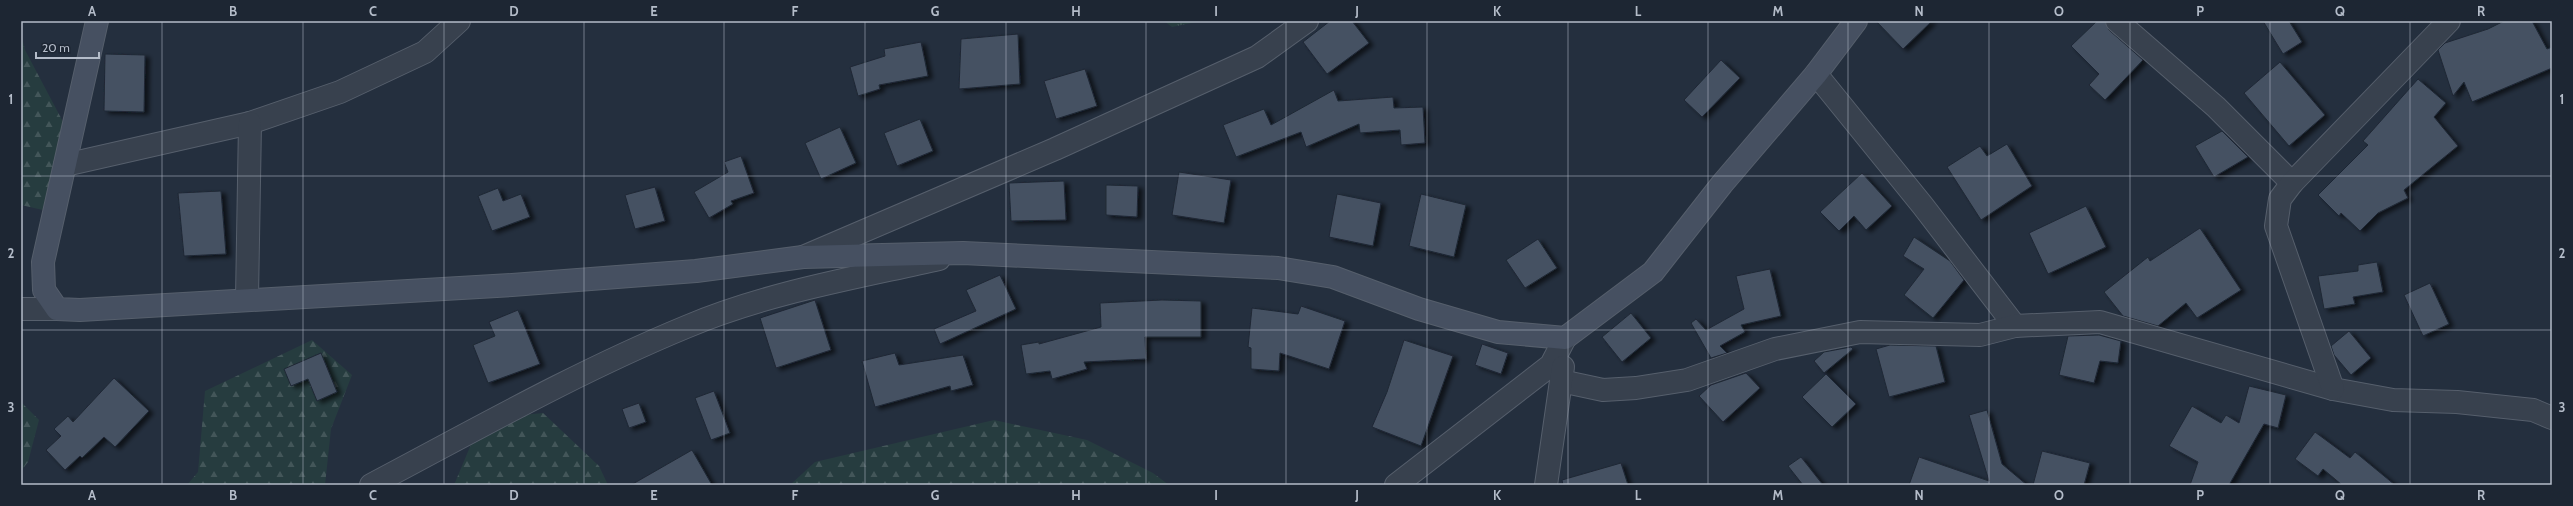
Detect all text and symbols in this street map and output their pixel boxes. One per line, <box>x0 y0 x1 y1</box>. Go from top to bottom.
text: A <box>88 3 97 19</box>
text: B <box>229 3 237 19</box>
text: C <box>369 3 377 19</box>
text: D <box>509 3 519 19</box>
text: E <box>650 3 658 19</box>
text: F <box>792 3 799 19</box>
text: G <box>931 3 940 19</box>
text: H <box>1071 3 1081 19</box>
text: I <box>1214 3 1218 19</box>
text: J <box>1354 3 1359 19</box>
text: K <box>1493 3 1502 19</box>
text: L <box>1635 3 1642 19</box>
text: M <box>1773 3 1784 19</box>
text: N <box>1914 3 1924 19</box>
text: O <box>2054 3 2064 19</box>
text: P <box>2196 3 2204 19</box>
text: Q <box>2335 3 2345 19</box>
text: R <box>2477 3 2485 19</box>
scale bar <box>36 34 99 60</box>
text: 20 m <box>42 40 70 55</box>
text: 1 <box>9 91 13 107</box>
text: 1 <box>2560 91 2564 107</box>
text: 2 <box>8 245 15 261</box>
text: 2 <box>2559 245 2566 261</box>
text: 3 <box>7 399 15 415</box>
text: 3 <box>2558 399 2566 415</box>
text: A <box>88 487 97 503</box>
text: B <box>229 487 237 503</box>
text: C <box>369 487 377 503</box>
text: D <box>509 487 519 503</box>
text: E <box>650 487 658 503</box>
text: F <box>792 487 799 503</box>
text: G <box>931 487 940 503</box>
text: H <box>1071 487 1081 503</box>
text: I <box>1214 487 1218 503</box>
text: J <box>1354 487 1359 503</box>
text: K <box>1493 487 1502 503</box>
text: L <box>1635 487 1642 503</box>
text: M <box>1773 487 1784 503</box>
text: N <box>1914 487 1924 503</box>
text: O <box>2054 487 2064 503</box>
text: P <box>2196 487 2204 503</box>
text: Q <box>2335 487 2345 503</box>
text: R <box>2477 487 2485 503</box>

